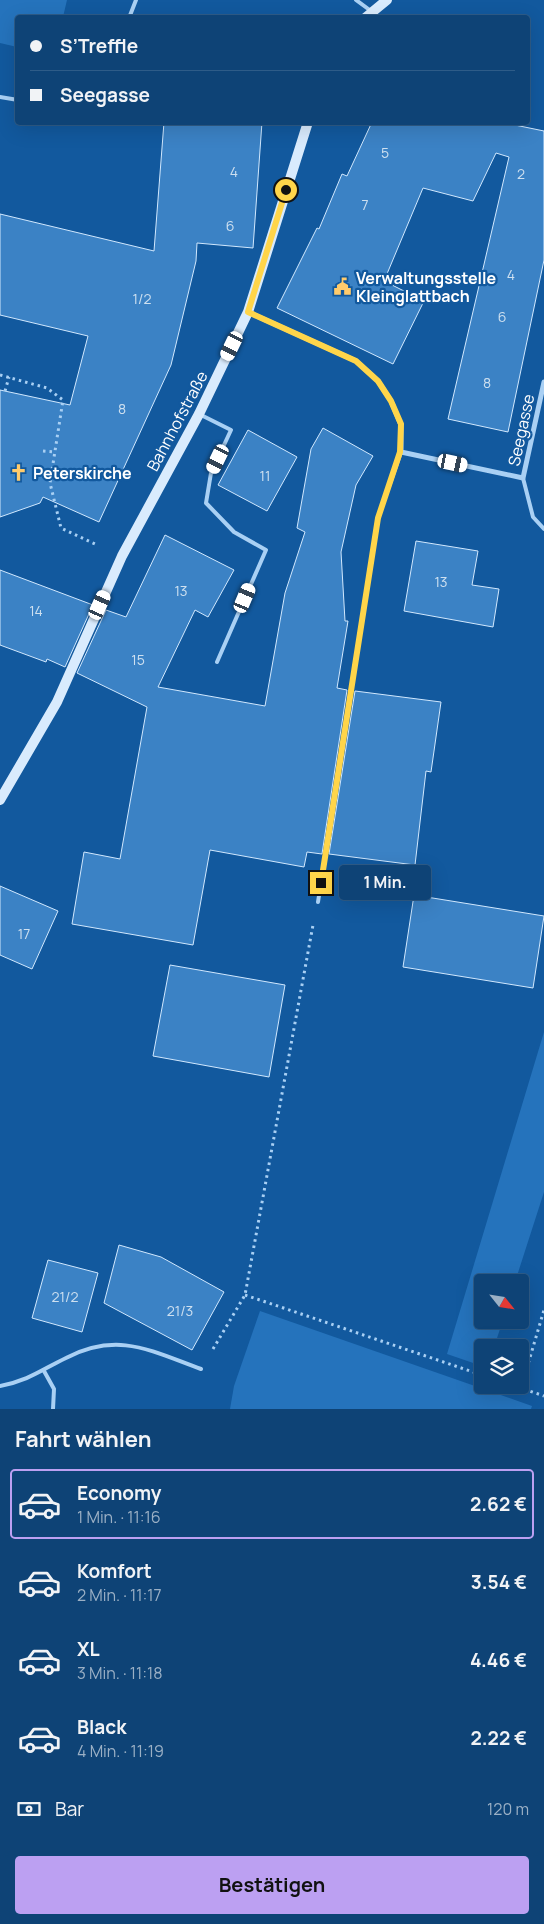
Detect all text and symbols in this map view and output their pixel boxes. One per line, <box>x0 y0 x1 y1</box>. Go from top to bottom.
text: S’Treffle <box>60 33 138 59</box>
text: Seegasse <box>60 82 150 108</box>
house number: 5 <box>381 143 389 162</box>
house number: 4 <box>230 162 238 181</box>
house number: 2 <box>517 164 525 183</box>
route start <box>275 179 297 201</box>
house number: 7 <box>361 195 369 214</box>
house number: 6 <box>226 216 234 235</box>
house number: 4 <box>507 265 515 284</box>
place label: Verwaltungsstelle Kleinglattbach <box>356 267 497 307</box>
public building icon: Verwaltungsstelle Kleinglattbach <box>332 277 352 297</box>
house number: 1/2 <box>133 289 151 308</box>
house number: 6 <box>498 307 506 326</box>
car <box>218 329 245 363</box>
street label: Bahnhofstraße <box>141 367 213 475</box>
house number: 8 <box>483 373 491 392</box>
street label: Seegasse <box>503 392 539 468</box>
house number: 8 <box>118 399 126 418</box>
car <box>204 442 231 476</box>
car <box>436 453 469 473</box>
place label: Peterskirche <box>33 462 132 484</box>
church icon: Peterskirche <box>9 463 29 483</box>
house number: 11 <box>260 466 270 485</box>
house number: 13 <box>434 572 448 591</box>
house number: 13 <box>174 581 188 600</box>
car <box>232 581 257 615</box>
car <box>87 588 112 622</box>
house number: 14 <box>29 601 43 620</box>
house number: 15 <box>131 650 145 669</box>
callout: 1 Min. <box>338 866 431 900</box>
text: 1 Min. <box>363 871 407 893</box>
route end <box>310 872 332 894</box>
house number: 17 <box>18 924 30 943</box>
north arrow <box>474 1274 529 1329</box>
map controls <box>474 1274 529 1394</box>
house number: 21/2 <box>52 1287 78 1306</box>
house number: 21/3 <box>167 1301 193 1320</box>
button: layers <box>474 1339 529 1394</box>
text: Fahrt wählen <box>15 1424 152 1454</box>
text: Economy <box>77 1480 161 1506</box>
icon: car <box>17 1482 62 1527</box>
text: 2.62 € <box>470 1491 527 1517</box>
text: 1 Min. · 11:16 <box>77 1506 161 1528</box>
text: Komfort <box>77 1558 152 1584</box>
icon: car <box>17 1560 62 1605</box>
text: 3.54 € <box>471 1569 527 1595</box>
text: 2 Min. · 11:17 <box>77 1584 162 1606</box>
text: XL <box>77 1636 100 1662</box>
icon: car <box>17 1638 62 1683</box>
text: 4.46 € <box>470 1647 527 1673</box>
text: 3 Min. · 11:18 <box>77 1662 163 1684</box>
text: Black <box>77 1714 126 1740</box>
icon: car <box>17 1716 62 1761</box>
text: 2.22 € <box>471 1725 527 1751</box>
text: 4 Min. · 11:19 <box>77 1740 164 1762</box>
icon: cash <box>15 1795 43 1823</box>
text: Bar <box>55 1796 84 1822</box>
text: 120 m <box>487 1798 529 1820</box>
button: Bestätigen <box>15 1856 529 1914</box>

